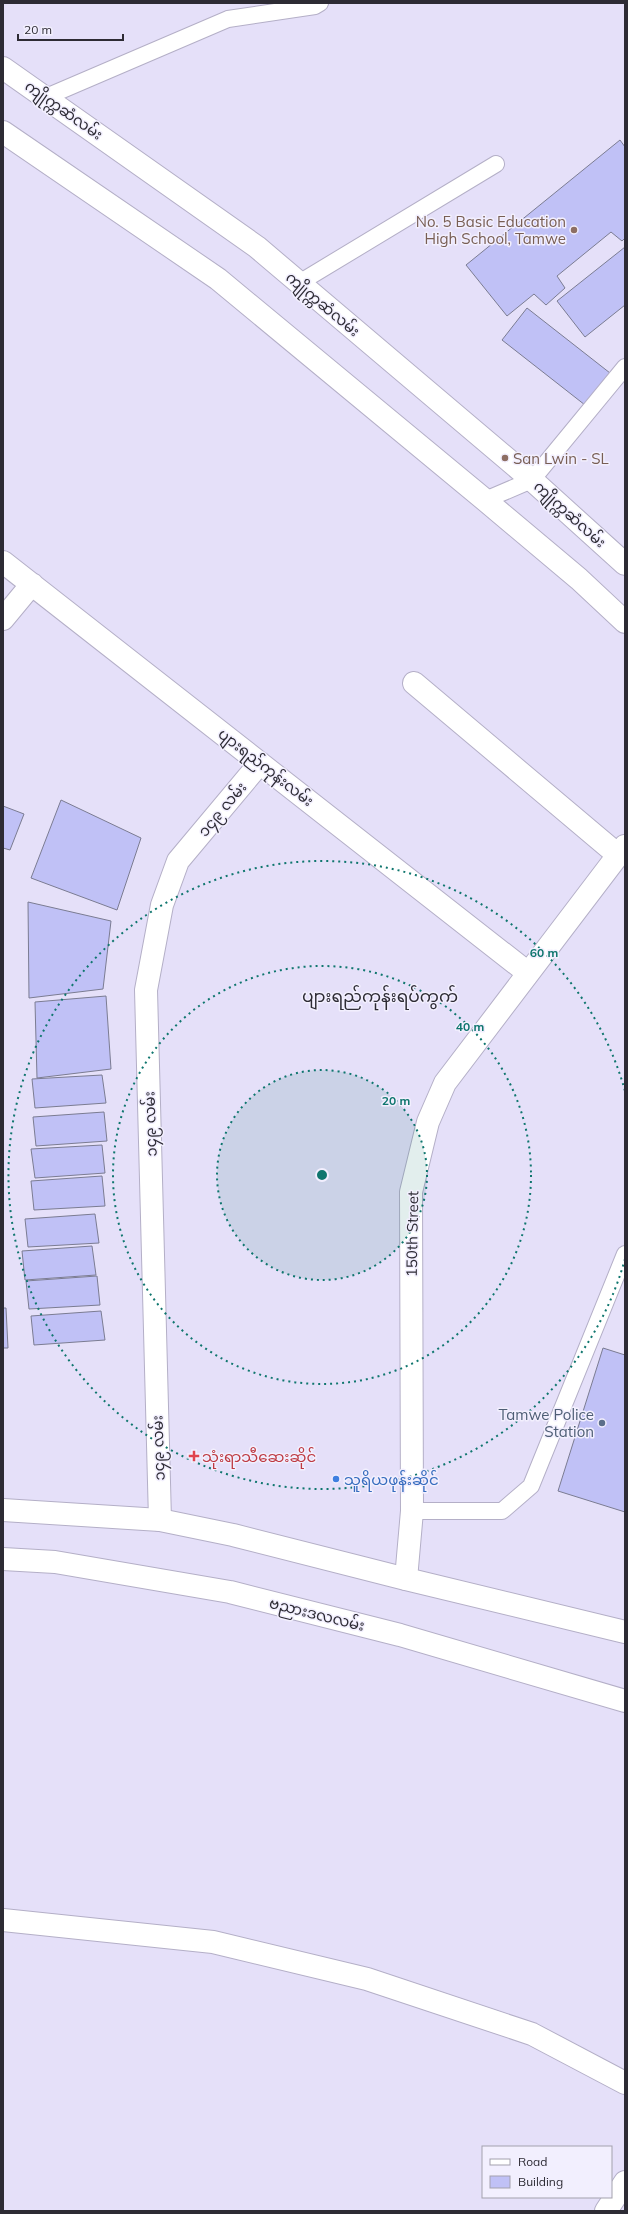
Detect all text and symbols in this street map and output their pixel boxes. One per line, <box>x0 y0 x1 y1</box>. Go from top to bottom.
scale bar <box>18 16 123 42</box>
text: 20 m <box>24 22 52 37</box>
street label: ကျိုက္ကဆံလမ်း <box>20 76 107 146</box>
place label: No. 5 Basic Education High School, Tamwe <box>416 212 566 248</box>
marker: No. 5 Basic Education High School, Tamwe <box>569 225 579 235</box>
street label: ကျိုက္ကဆံလမ်း <box>280 268 364 343</box>
place label: San Lwin - SL <box>513 449 609 468</box>
marker: San Lwin - SL <box>500 453 510 463</box>
street label: ကျိုက္ကဆံလမ်း <box>528 477 610 554</box>
street label: ပျားရည်ကုန်းလမ်း <box>213 724 317 813</box>
street label: ၁၄၉ လမ်း <box>194 778 253 842</box>
text: 60 m <box>530 945 558 960</box>
district label: ပျားရည်ကုန်းရပ်ကွက် <box>302 985 458 1011</box>
text: 40 m <box>456 1019 484 1034</box>
street label: ၁၄၉ လမ်း <box>139 1091 164 1157</box>
text: 20 m <box>382 1093 410 1108</box>
centre of rings <box>315 1168 329 1182</box>
street label: 150th Street <box>402 1191 422 1277</box>
place label: Tamwe Police Station <box>498 1405 594 1441</box>
street label: ၁၄၉ လမ်း <box>147 1415 172 1481</box>
marker: Tamwe Police Station <box>597 1418 607 1428</box>
place label: သုံးရာသီဆေးဆိုင် <box>202 1447 316 1469</box>
marker: သုံးရာသီဆေးဆိုင် <box>189 1451 199 1461</box>
place label: သူရိယဖုန်းဆိုင် <box>344 1470 439 1492</box>
marker: သူရိယဖုန်းဆိုင် <box>331 1474 341 1484</box>
street label: ဗညားဒလလမ်း <box>267 1593 367 1638</box>
legend <box>482 2146 612 2198</box>
text: Road <box>518 2154 547 2169</box>
text: Building <box>518 2174 563 2189</box>

